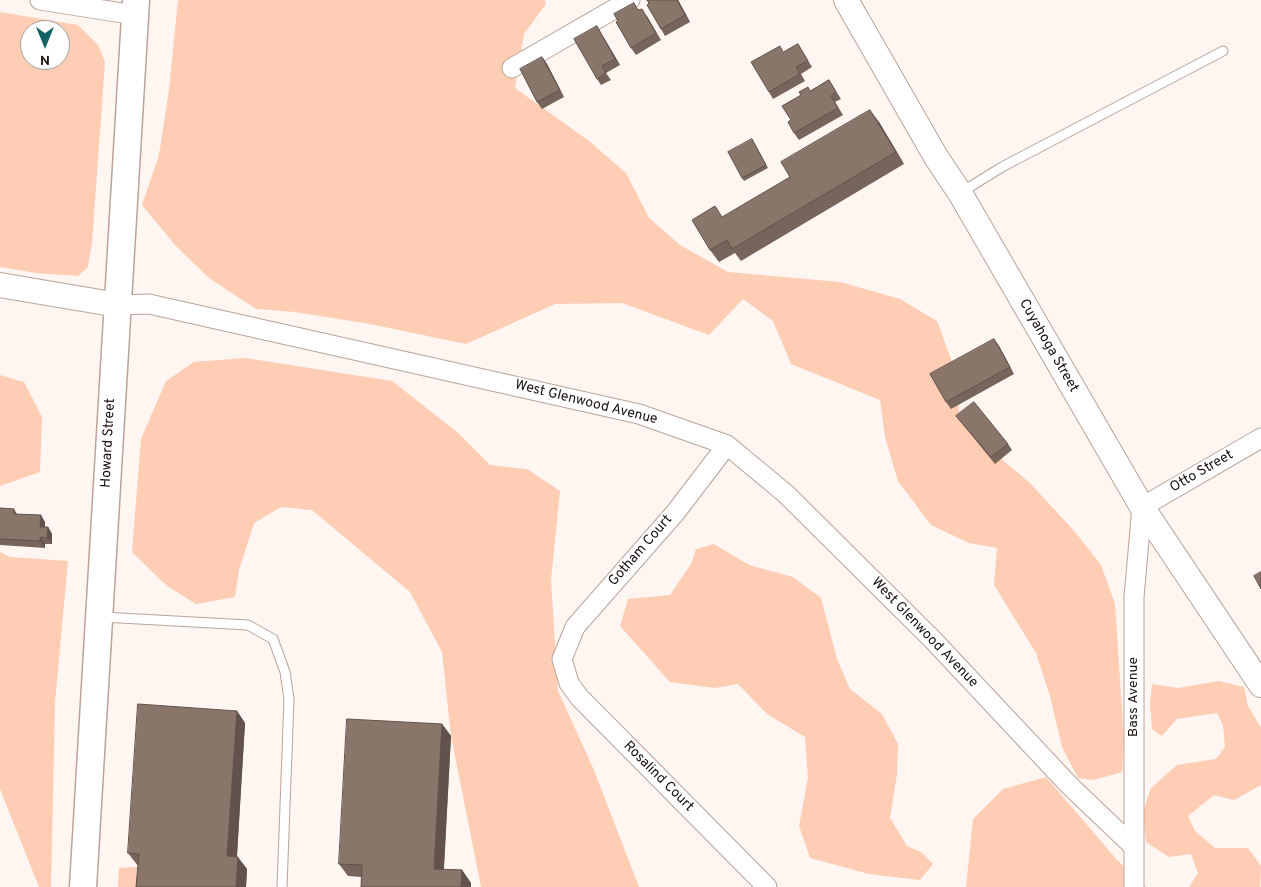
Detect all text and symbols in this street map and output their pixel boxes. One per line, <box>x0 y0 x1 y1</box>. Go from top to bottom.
north arrow <box>20 20 70 70</box>
text: N <box>40 51 50 68</box>
street label: Cuyahoga Street <box>1015 296 1081 396</box>
street label: West Glenwood Avenue <box>513 377 659 429</box>
street label: Howard Street <box>98 398 120 488</box>
street label: Otto Street <box>1167 447 1237 497</box>
street label: Gotham Court <box>606 512 676 590</box>
street label: West Glenwood Avenue <box>867 574 981 692</box>
street label: Bass Avenue <box>1126 657 1142 737</box>
street label: Rosalind Court <box>619 738 697 816</box>

